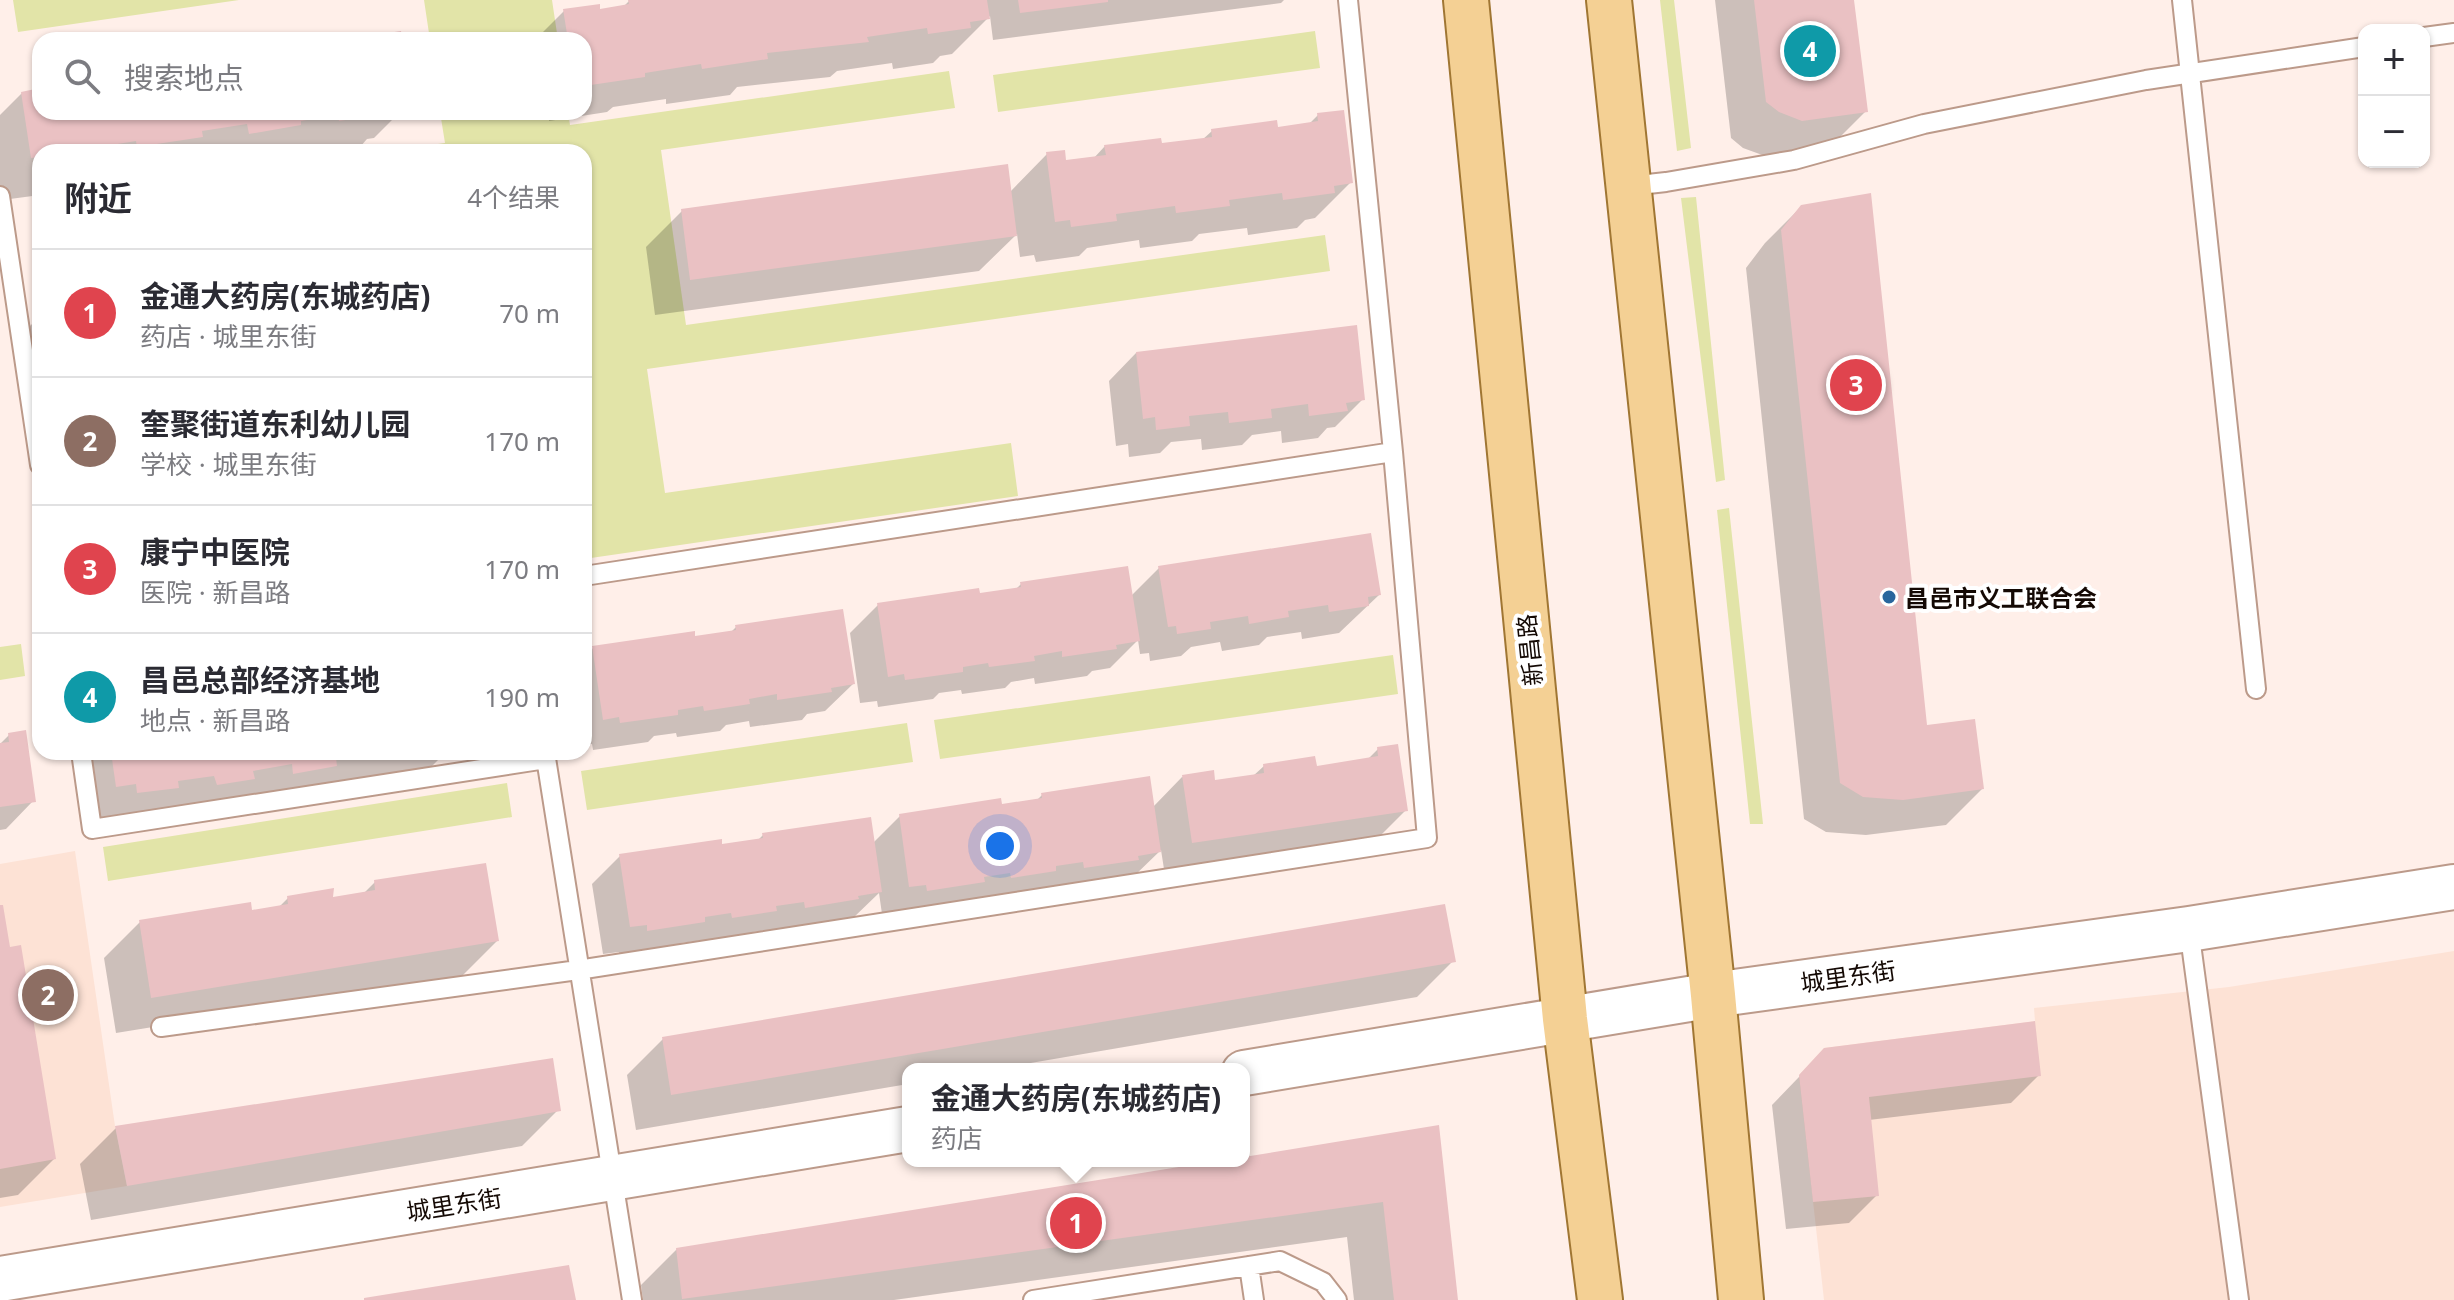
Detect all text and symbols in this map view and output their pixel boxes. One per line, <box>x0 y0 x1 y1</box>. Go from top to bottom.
pin: 4 <box>1784 21 1836 81</box>
map controls <box>2358 24 2430 168</box>
button: + <box>2358 24 2430 96</box>
search box <box>32 32 592 120</box>
icon: search <box>60 54 104 98</box>
text: 搜索地点 <box>124 57 244 98</box>
button: − <box>2358 96 2430 168</box>
text: 附近 <box>64 175 132 221</box>
text: 4个结果 <box>467 179 560 215</box>
text: 金通大药房(东城药店) <box>140 275 430 316</box>
text: 1 <box>83 295 97 331</box>
text: 70 m <box>499 295 560 331</box>
text: 药店 · 城里东街 <box>140 318 317 354</box>
pin: 3 <box>1830 355 1882 415</box>
text: 奎聚街道东利幼儿园 <box>140 403 410 444</box>
text: 2 <box>83 423 97 459</box>
text: 170 m <box>484 423 560 459</box>
text: 学校 · 城里东街 <box>140 446 317 482</box>
text: 康宁中医院 <box>140 531 290 572</box>
text: 3 <box>83 551 97 587</box>
text: 170 m <box>484 551 560 587</box>
text: 医院 · 新昌路 <box>140 574 291 610</box>
place label: 昌邑市义工联合会 <box>1905 581 2097 614</box>
marker: 昌邑市义工联合会 <box>1880 588 1898 606</box>
street label: 新昌路 <box>1509 612 1549 688</box>
text: 昌邑总部经济基地 <box>140 659 380 700</box>
text: 4 <box>83 679 97 715</box>
text: 190 m <box>484 679 560 715</box>
text: 地点 · 新昌路 <box>140 702 291 738</box>
your location <box>980 826 1020 866</box>
street label: 城里东街 <box>1798 953 1898 999</box>
pin: 2 <box>22 965 74 1025</box>
popup <box>902 1063 1250 1167</box>
text: 金通大药房(东城药店) <box>931 1077 1221 1118</box>
text: 药店 <box>931 1120 983 1156</box>
street label: 城里东街 <box>404 1180 504 1228</box>
pin: 1 <box>1050 1193 1102 1253</box>

